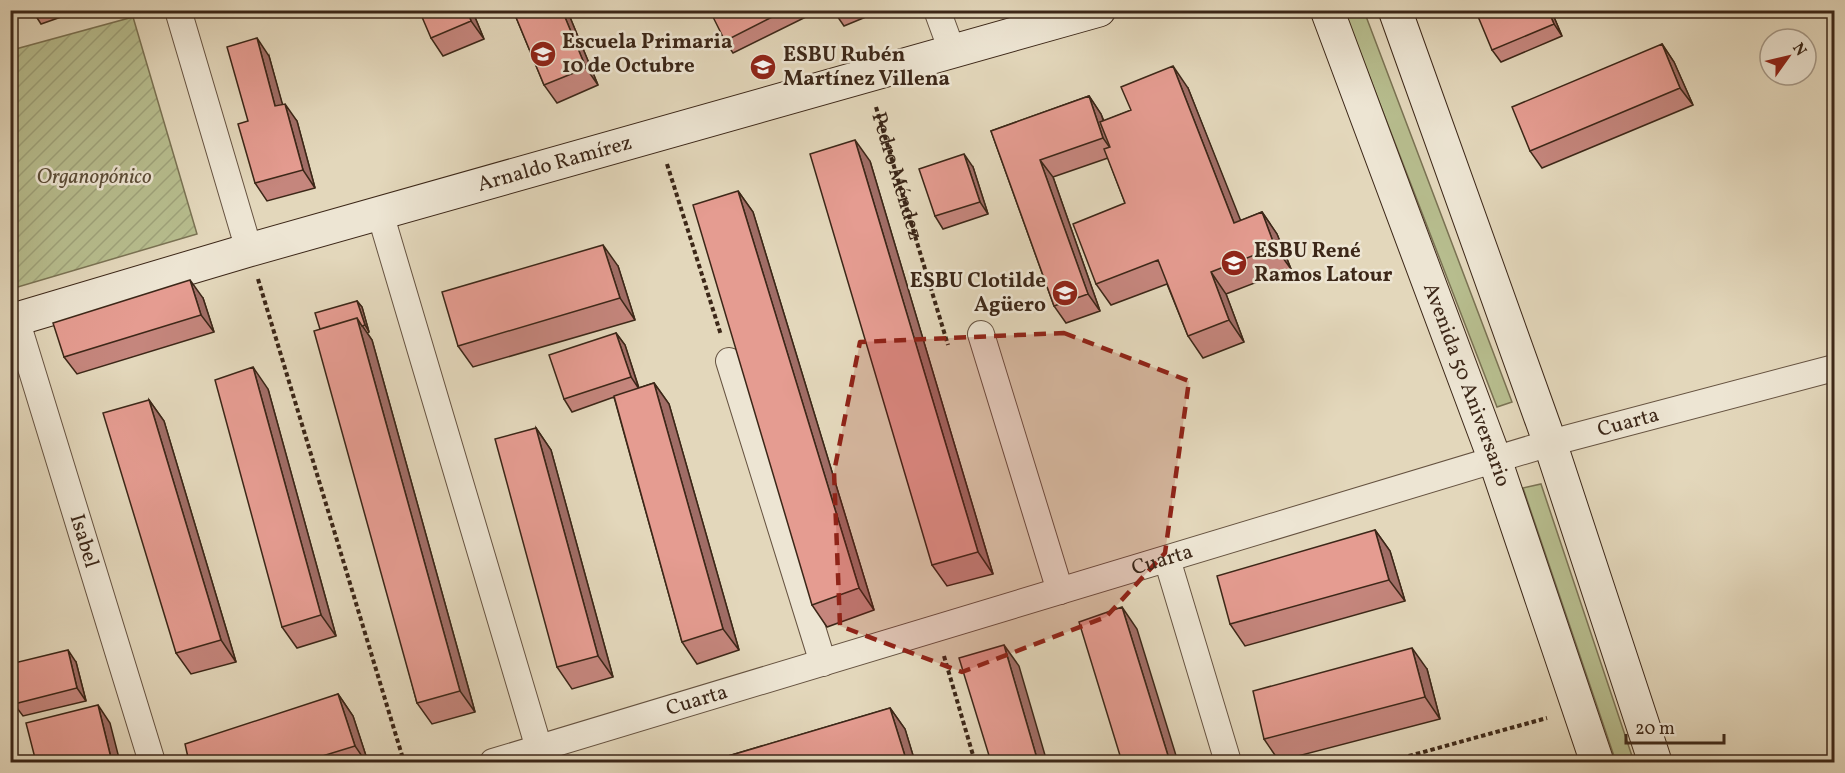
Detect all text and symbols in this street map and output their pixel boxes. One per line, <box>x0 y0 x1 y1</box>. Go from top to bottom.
north arrow <box>1758 27 1818 87</box>
place label: Escuela Primaria 10 de Octubre <box>562 28 732 81</box>
school or university icon: Escuela Primaria 10 de Octubre <box>528 39 558 69</box>
text: N <box>1786 39 1811 61</box>
place label: ESBU Rubén Martínez Villena <box>783 41 950 94</box>
school or university icon: ESBU Rubén Martínez Villena <box>748 52 778 82</box>
street label: Pedro Méndez <box>864 109 930 243</box>
street label: Arnaldo Ramírez <box>474 128 635 199</box>
park label: Organopónico <box>36 163 152 192</box>
place label: ESBU René Ramos Latour <box>1254 237 1393 290</box>
school or university icon: ESBU René Ramos Latour <box>1219 248 1249 278</box>
place label: ESBU Clotilde Agüero <box>910 267 1046 320</box>
school or university icon: ESBU Clotilde Agüero <box>1050 278 1080 308</box>
street label: Avenida 50 Aniversario <box>1416 279 1518 491</box>
street label: Cuarta <box>1594 400 1662 444</box>
street label: Isabel <box>62 510 106 571</box>
street label: Cuarta <box>1128 537 1196 583</box>
street label: Cuarta <box>663 678 731 723</box>
scale bar <box>1626 707 1724 745</box>
text: 20 m <box>1635 717 1675 742</box>

